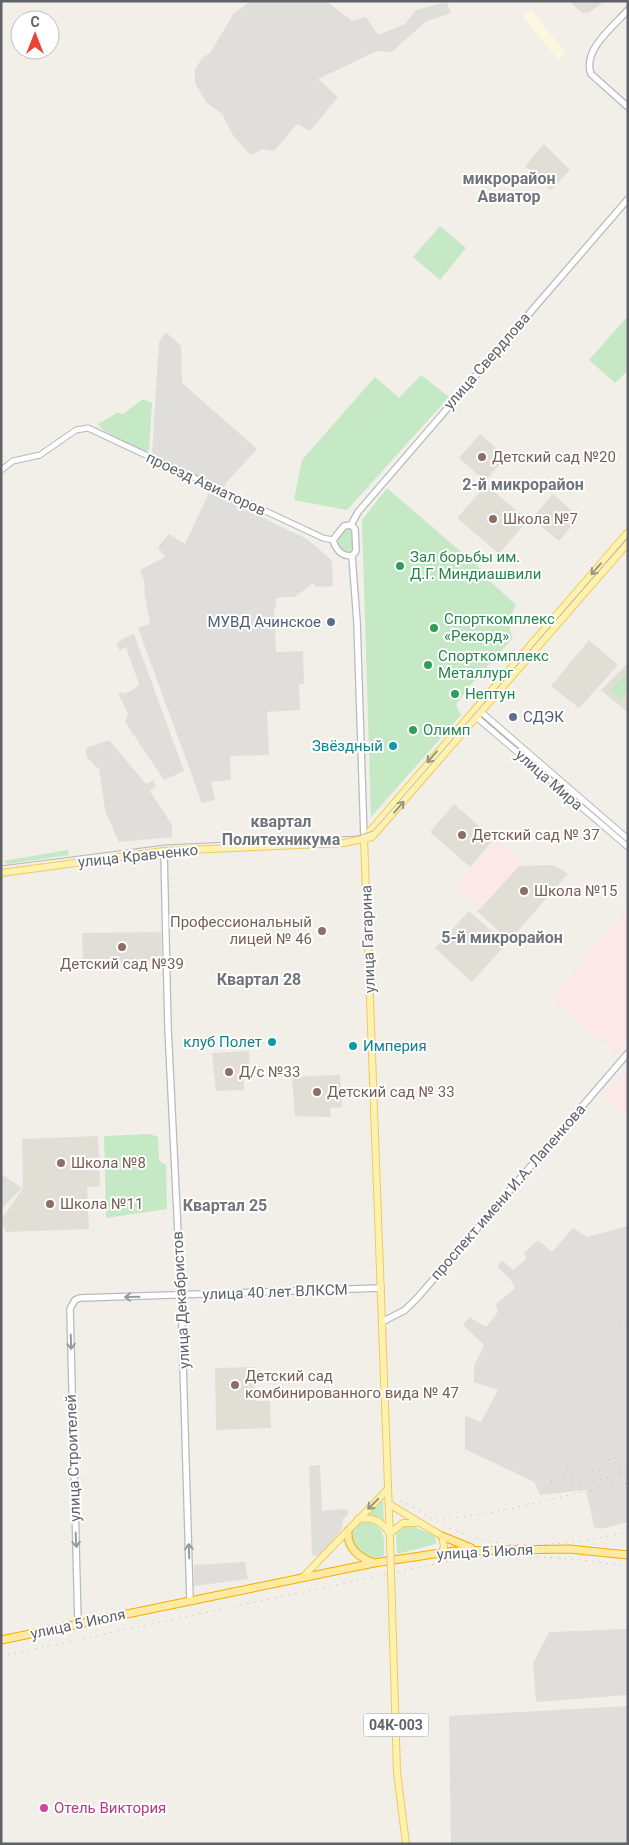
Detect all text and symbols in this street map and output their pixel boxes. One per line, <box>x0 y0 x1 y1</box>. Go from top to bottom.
north arrow <box>10 10 60 60</box>
text: С <box>30 14 40 30</box>
district label: микрорайон Авиатор <box>463 169 555 206</box>
street label: улица Свердлова <box>440 309 534 413</box>
street label: проезд Авиаторов <box>143 448 269 520</box>
place label: Детский сад №20 <box>492 448 616 466</box>
marker: Детский сад №20 <box>476 451 488 463</box>
district label: 2-й микрорайон <box>462 475 584 494</box>
place label: Школа №7 <box>503 510 578 528</box>
marker: Школа №7 <box>487 513 499 525</box>
place label: Зал борьбы им. Д.Г. Миндиашвили <box>410 548 541 583</box>
marker: Зал борьбы им. Д.Г. Миндиашвили <box>394 560 406 572</box>
one-way arrow <box>590 562 602 575</box>
place label: Спорткомплекс «Рекорд» <box>444 610 555 645</box>
place label: МУВД Ачинское <box>207 613 321 631</box>
marker: МУВД Ачинское <box>325 616 337 628</box>
marker: Спорткомплекс «Рекорд» <box>428 622 440 634</box>
place label: Спорткомплекс Металлург <box>438 647 549 682</box>
marker: Спорткомплекс Металлург <box>422 659 434 671</box>
place label: Нептун <box>465 685 515 703</box>
marker: Нептун <box>449 688 461 700</box>
place label: СДЭК <box>523 708 564 726</box>
marker: СДЭК <box>507 711 519 723</box>
place label: Олимп <box>423 721 470 739</box>
marker: Олимп <box>407 724 419 736</box>
place label: Звёздный <box>312 737 383 755</box>
marker: Звёздный <box>387 740 399 752</box>
street label: улица Мира <box>512 746 586 814</box>
one-way arrow <box>426 751 438 764</box>
one-way arrow <box>394 801 405 814</box>
district label: квартал Политехникума <box>222 812 341 849</box>
place label: Детский сад № 37 <box>472 826 600 844</box>
marker: Детский сад № 37 <box>456 829 468 841</box>
street label: улица Кравченко <box>77 841 199 871</box>
place label: Школа №15 <box>534 882 617 900</box>
street label: улица Гагарина <box>357 885 379 993</box>
marker: Школа №15 <box>518 885 530 897</box>
place label: Профессиональный лицей № 46 <box>170 913 312 948</box>
marker: Профессиональный лицей № 46 <box>316 925 328 937</box>
district label: 5-й микрорайон <box>441 928 563 947</box>
marker: Детский сад №39 <box>116 941 128 953</box>
place label: Детский сад №39 <box>60 955 184 973</box>
district label: Квартал 28 <box>217 970 301 989</box>
place label: клуб Полет <box>183 1033 262 1051</box>
marker: клуб Полет <box>266 1036 278 1048</box>
place label: Империя <box>363 1037 427 1055</box>
marker: Империя <box>347 1040 359 1052</box>
place label: Д/с №33 <box>239 1063 300 1081</box>
marker: Д/с №33 <box>223 1066 235 1078</box>
place label: Детский сад № 33 <box>327 1083 455 1101</box>
marker: Детский сад № 33 <box>311 1086 323 1098</box>
street label: проспект имени И.А. Лапенкова <box>427 1100 589 1284</box>
place label: Школа №8 <box>71 1154 146 1172</box>
marker: Школа №8 <box>55 1157 67 1169</box>
place label: Школа №11 <box>60 1195 143 1213</box>
district label: Квартал 25 <box>183 1196 267 1215</box>
marker: Школа №11 <box>44 1198 56 1210</box>
street label: улица Декабристов <box>168 1231 194 1369</box>
street label: улица 40 лет ВЛКСМ <box>202 1280 348 1304</box>
one-way arrow <box>125 1292 141 1302</box>
one-way arrow <box>66 1334 75 1350</box>
place label: Детский сад комбинированного вида № 47 <box>245 1367 459 1402</box>
marker: Детский сад комбинированного вида № 47 <box>229 1379 241 1391</box>
street label: улица Строителей <box>62 1394 84 1522</box>
one-way arrow <box>367 1498 379 1510</box>
one-way arrow <box>71 1531 80 1547</box>
street label: улица 5 Июля <box>436 1540 534 1564</box>
one-way arrow <box>184 1544 193 1560</box>
street label: улица 5 Июля <box>29 1605 127 1643</box>
road number: 04К-003 <box>364 1714 428 1736</box>
place label: Отель Виктория <box>54 1799 166 1817</box>
marker: Отель Виктория <box>38 1802 50 1814</box>

